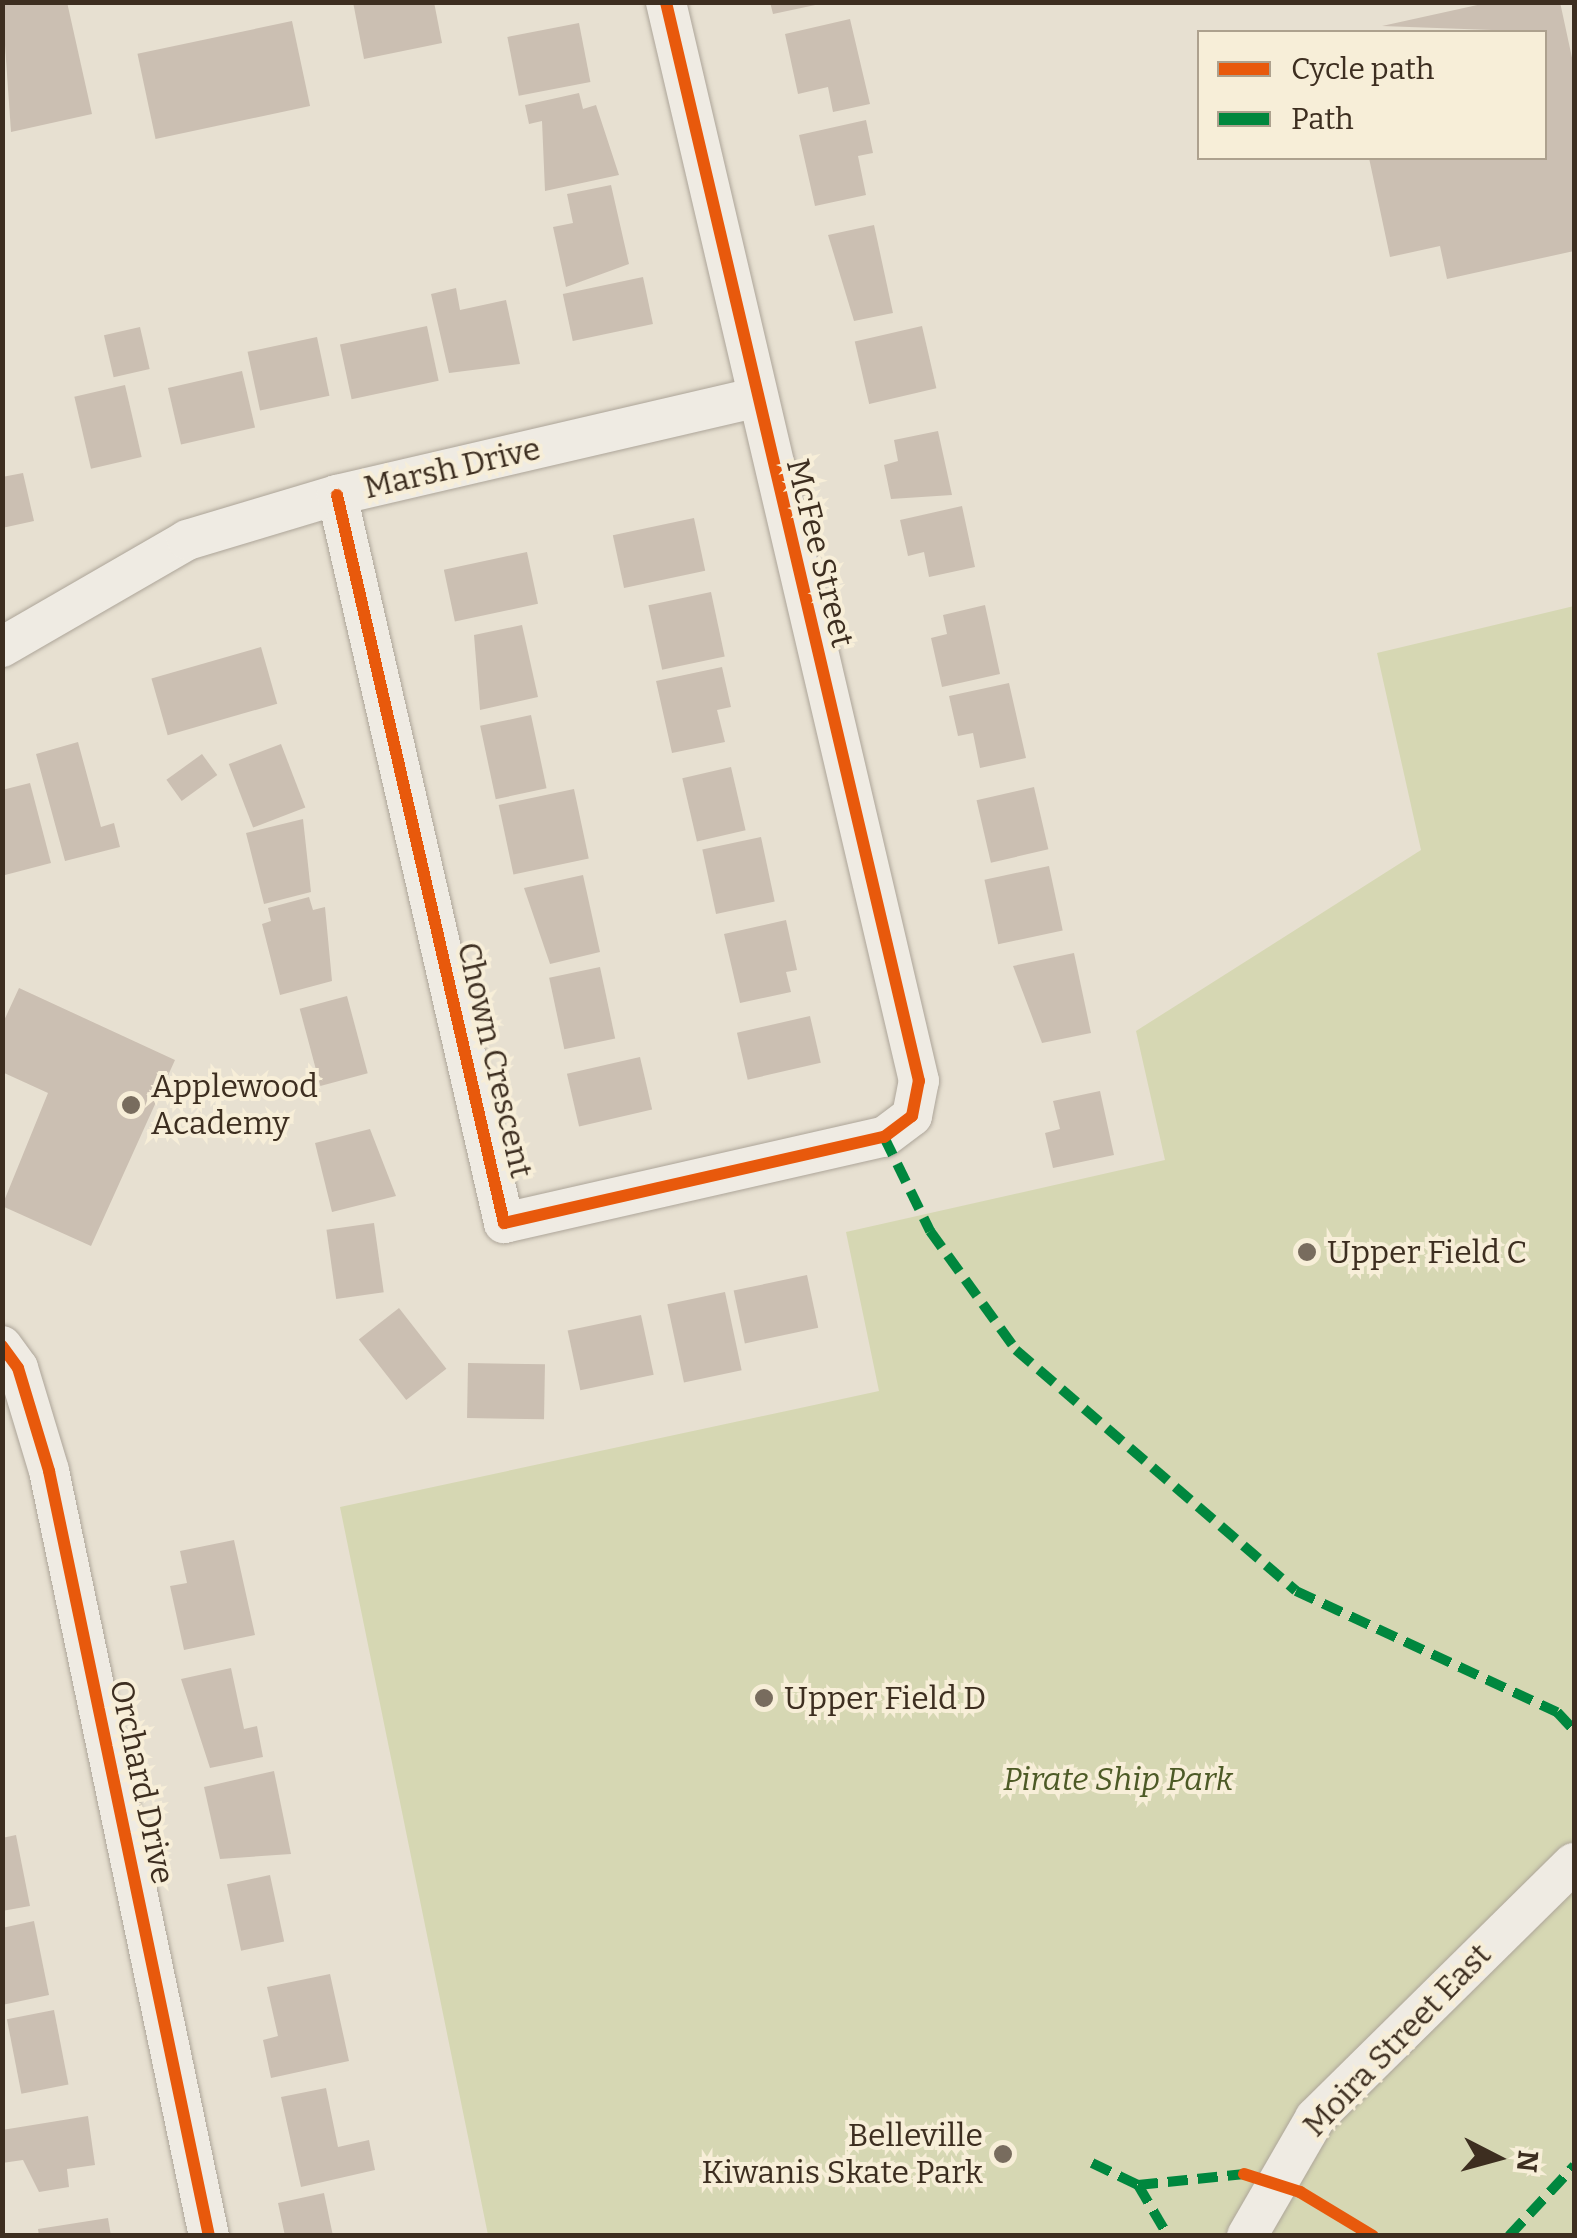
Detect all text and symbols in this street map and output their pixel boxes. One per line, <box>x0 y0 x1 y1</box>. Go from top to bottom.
legend <box>1197 30 1547 160</box>
text: Cycle path <box>1291 51 1434 87</box>
text: Path <box>1291 101 1354 137</box>
street label: Marsh Drive <box>360 429 544 507</box>
street label: McFee Street <box>778 455 862 651</box>
street label: Chown Crescent <box>449 938 541 1182</box>
place label: Applewood Academy <box>151 1068 318 1143</box>
marker: Applewood Academy <box>120 1094 142 1116</box>
place label: Upper Field C <box>1327 1233 1527 1271</box>
marker: Upper Field C <box>1296 1241 1318 1263</box>
street label: Orchard Drive <box>102 1676 182 1888</box>
place label: Upper Field D <box>784 1679 986 1717</box>
marker: Upper Field D <box>753 1687 775 1709</box>
park label: Pirate Ship Park <box>1003 1760 1233 1798</box>
street label: Moira Street East <box>1295 1936 1499 2144</box>
north arrow <box>1447 2108 1547 2208</box>
place label: Belleville Kiwanis Skate Park <box>701 2117 983 2192</box>
marker: Belleville Kiwanis Skate Park <box>992 2143 1014 2165</box>
text: N <box>1510 2149 1545 2174</box>

